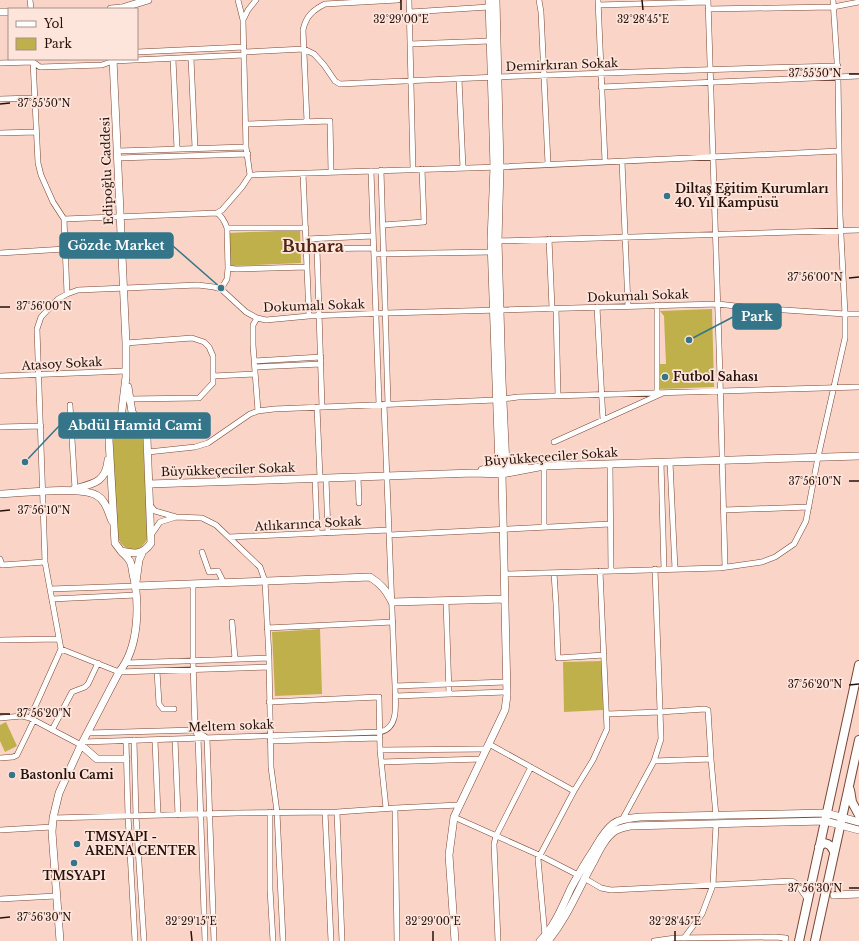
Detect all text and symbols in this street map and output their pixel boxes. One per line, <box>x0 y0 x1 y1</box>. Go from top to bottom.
legend <box>8 8 138 60</box>
text: 32°29'00"E <box>373 13 429 26</box>
text: 32°28'45"E <box>617 13 669 26</box>
text: Yol <box>43 16 63 31</box>
text: Park <box>44 36 72 51</box>
street label: Demirkıran Sokak <box>505 55 619 74</box>
text: 37°55'50"N <box>788 67 842 80</box>
text: 37°55'50"N <box>17 97 71 110</box>
street label: Edipoğlu Caddesi <box>97 117 116 225</box>
place label: Diltaş Eğitim Kurumları 40. Yıl Kampüsü <box>675 181 829 210</box>
marker: Diltaş Eğitim Kurumları 40. Yıl Kampüsü <box>662 191 672 201</box>
callout: Gözde Market <box>60 233 173 258</box>
district label: Buhara <box>282 236 344 256</box>
text: Gözde Market <box>67 237 165 254</box>
text: 37°56'00"N <box>787 271 843 284</box>
street label: Dokumalı Sokak <box>587 286 690 305</box>
street label: Dokumalı Sokak <box>263 296 366 315</box>
text: 37°56'00"N <box>16 300 72 313</box>
callout: Park <box>733 304 781 329</box>
text: Park <box>741 308 773 325</box>
street label: Atasoy Sokak <box>20 354 104 373</box>
place label: Futbol Sahası <box>673 369 759 384</box>
marker: Futbol Sahası <box>660 372 670 382</box>
callout: Abdül Hamid Cami <box>59 413 210 438</box>
text: Abdül Hamid Cami <box>67 417 202 434</box>
street label: Büyükkeçeciler Sokak <box>483 444 619 469</box>
street label: Büyükkeçeciler Sokak <box>160 460 296 479</box>
text: 37°56'10"N <box>789 475 841 488</box>
text: 37°56'10"N <box>18 504 70 517</box>
street label: Atlıkarınca Sokak <box>253 513 363 534</box>
text: 37°56'20"N <box>788 678 842 691</box>
text: 37°56'20"N <box>17 707 71 720</box>
street label: Meltem sokak <box>188 716 275 734</box>
place label: Bastonlu Cami <box>20 767 114 782</box>
marker: Bastonlu Cami <box>7 770 17 780</box>
place label: TMSYAPI - ARENA CENTER <box>84 829 198 858</box>
marker: TMSYAPI - ARENA CENTER <box>72 839 82 849</box>
marker: TMSYAPI <box>69 858 79 868</box>
place label: TMSYAPI <box>42 868 106 883</box>
text: 37°56'30"N <box>788 882 842 895</box>
text: 37°56'30"N <box>17 911 71 924</box>
text: 32°29'15"E <box>165 915 217 928</box>
text: 32°29'00"E <box>405 915 461 928</box>
text: 32°28'45"E <box>649 915 701 928</box>

